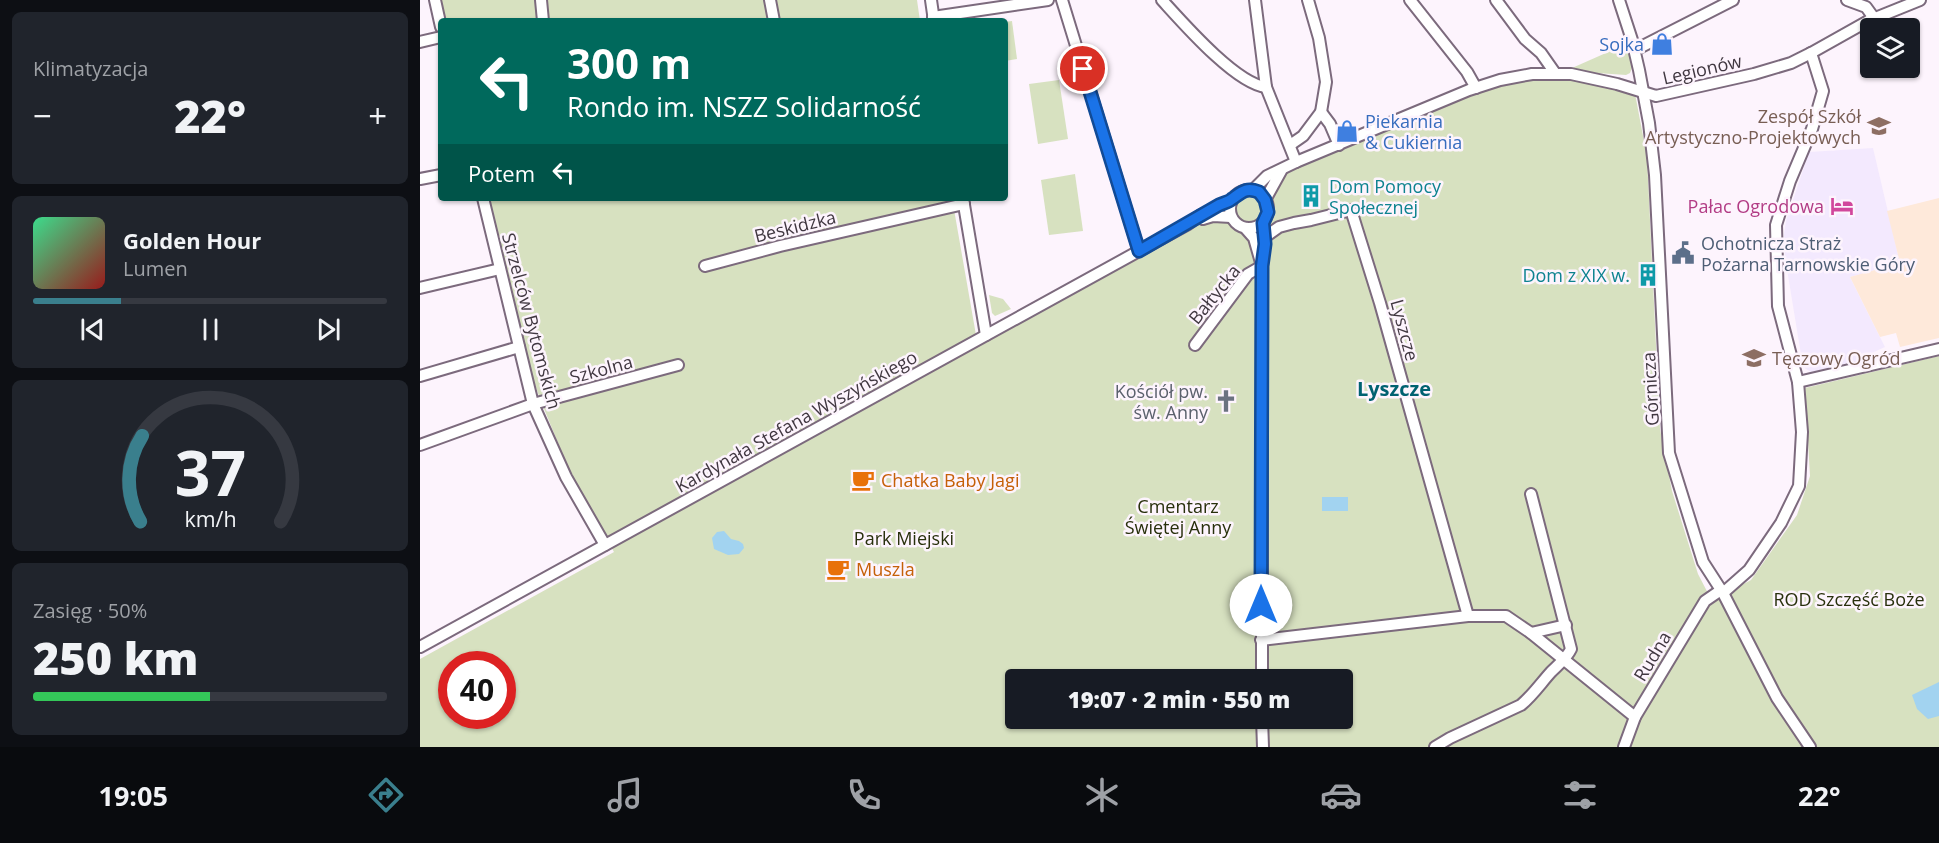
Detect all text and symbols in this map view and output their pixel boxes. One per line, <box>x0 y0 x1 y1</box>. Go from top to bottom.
map controls <box>1860 18 1920 78</box>
button: layers <box>1860 18 1920 78</box>
shop icon: Sojka <box>1649 31 1675 57</box>
place label: Sojka <box>1599 32 1644 56</box>
text: 300 m <box>567 34 691 91</box>
icon: left <box>468 42 546 120</box>
pin <box>1057 43 1108 94</box>
street label: Legionów <box>1660 48 1744 90</box>
icon: arrive <box>1066 52 1099 85</box>
text: Klimatyzacja <box>33 55 148 82</box>
text: 22° <box>174 85 246 146</box>
text: Rondo im. NSZZ Solidarność <box>567 88 921 125</box>
text: − <box>33 93 52 138</box>
text: + <box>368 93 387 138</box>
place label: Zespół Szkół Artystyczno-Projektowych <box>1645 104 1861 149</box>
place label: Piekarnia & Cukiernia <box>1365 109 1462 154</box>
school or university icon: Zespół Szkół Artystyczno-Projektowych <box>1866 113 1892 139</box>
shop icon: Piekarnia & Cukiernia <box>1334 118 1360 144</box>
icon: left <box>547 156 580 189</box>
text: Potem <box>468 158 535 188</box>
place label: Dom Pomocy Społecznej <box>1329 174 1442 219</box>
building icon: Dom Pomocy Społecznej <box>1298 183 1324 209</box>
hotel icon: Pałac Ogrodowa <box>1829 193 1855 219</box>
place label: Pałac Ogrodowa <box>1688 194 1824 218</box>
street label: Beskidzka <box>752 204 838 248</box>
text: Golden Hour <box>123 225 261 255</box>
street label: Strzelców Bytomskich <box>497 230 567 412</box>
place label: Ochotnicza Straż Pożarna Tarnowskie Góry <box>1701 231 1916 276</box>
public building icon: Ochotnicza Straż Pożarna Tarnowskie Góry <box>1670 240 1696 266</box>
text: Lumen <box>123 255 188 282</box>
street label: Bałtycka <box>1183 259 1245 329</box>
building icon: Dom z XIX w. <box>1635 262 1661 288</box>
place label: Dom z XIX w. <box>1522 263 1630 287</box>
street label: Lyszcze <box>1385 297 1425 363</box>
icon: previous <box>76 313 109 346</box>
icon: pause <box>194 313 227 346</box>
icon: next <box>312 313 345 346</box>
street label: Kardynała Stefana Wyszyńskiego <box>671 344 921 498</box>
school or university icon: Tęczowy Ogród <box>1741 345 1767 371</box>
place label: Tęczowy Ogród <box>1772 346 1901 370</box>
street label: Szkolna <box>567 349 635 389</box>
street label: Górnicza <box>1636 351 1664 427</box>
district label: Lyszcze <box>1357 375 1431 402</box>
place label: Kościół pw. św. Anny <box>1115 379 1209 424</box>
church icon: Kościół pw. św. Anny <box>1213 388 1239 414</box>
text: 37 <box>174 430 246 515</box>
cafe icon: Chatka Baby Jagi <box>850 467 876 493</box>
place label: Chatka Baby Jagi <box>881 468 1019 492</box>
park label: Cmentarz Świętej Anny <box>1125 494 1232 539</box>
text: km/h <box>184 505 236 534</box>
park label: Park Miejski <box>854 526 954 550</box>
cafe icon: Muszla <box>825 556 851 582</box>
place label: Muszla <box>856 557 915 581</box>
position arrow <box>1229 573 1293 637</box>
park label: ROD Szczęść Boże <box>1773 587 1925 611</box>
text: Zasięg · 50% <box>33 597 147 624</box>
text: 250 km <box>33 627 198 688</box>
street label: Rudna <box>1628 627 1676 685</box>
speed limit sign: 40 <box>438 651 516 729</box>
text: 19:07 · 2 min · 550 m <box>1068 684 1290 714</box>
icon: directions <box>365 774 407 816</box>
icon: music <box>604 774 646 816</box>
icon: phone <box>843 774 885 816</box>
icon: climate <box>1081 774 1123 816</box>
icon: car <box>1320 774 1362 816</box>
icon: filters <box>1559 774 1601 816</box>
text: 19:05 <box>98 777 168 814</box>
text: 22° <box>1798 777 1840 814</box>

